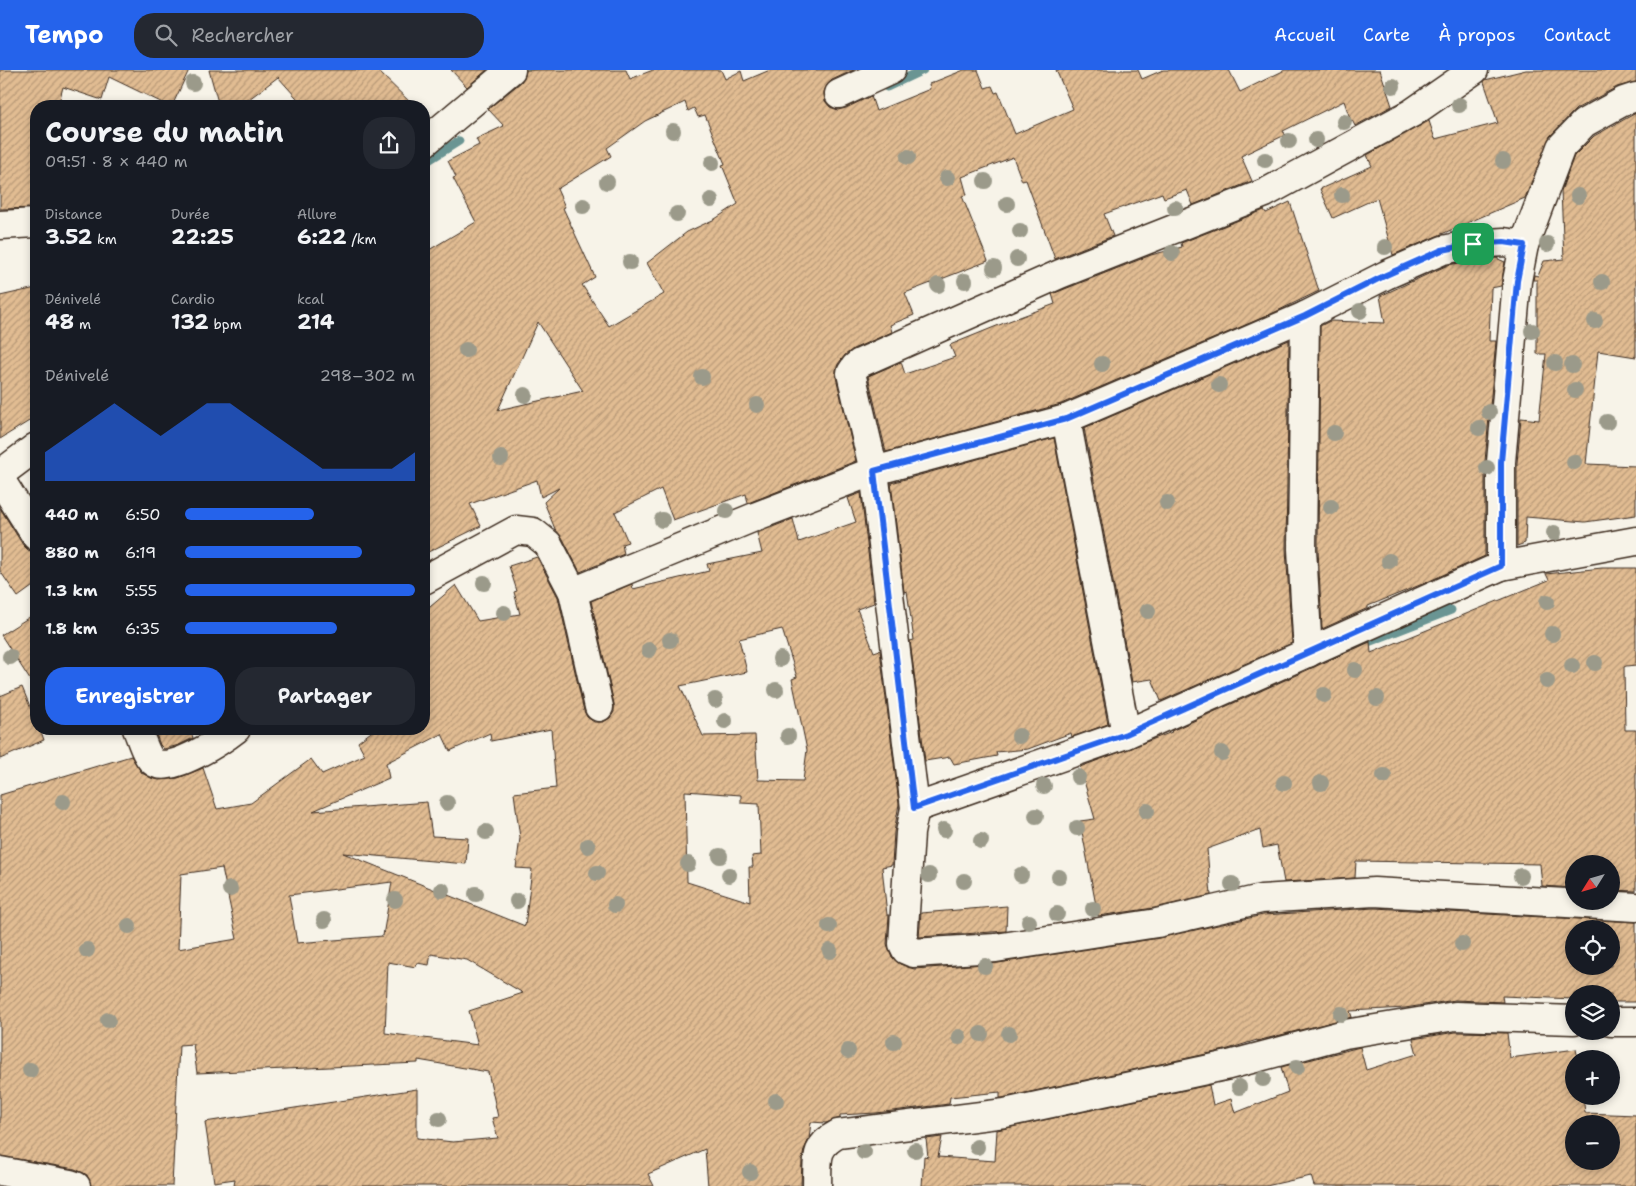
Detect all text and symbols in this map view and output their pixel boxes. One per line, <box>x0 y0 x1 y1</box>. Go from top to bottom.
search box <box>134 13 484 58</box>
text: Tempo <box>25 19 104 51</box>
icon: search <box>152 21 180 49</box>
text: Rechercher <box>192 23 294 48</box>
text: Accueil <box>1274 23 1335 47</box>
text: Carte <box>1363 23 1410 47</box>
text: À propos <box>1438 23 1516 47</box>
text: Contact <box>1544 23 1611 47</box>
text: Course du matin <box>45 113 284 151</box>
button: share <box>363 117 415 169</box>
text: 09:51 · 8 × 440 m <box>45 151 187 172</box>
text: Distance <box>45 205 102 223</box>
text: Durée <box>171 205 210 223</box>
text: Allure <box>297 205 337 223</box>
text: 3.52 <box>45 223 92 251</box>
text: 22:25 <box>171 223 234 251</box>
text: 6:22 <box>297 223 347 251</box>
pin <box>1452 223 1494 265</box>
text: km <box>92 230 117 248</box>
text: /km <box>347 230 376 248</box>
icon: arrive <box>1459 230 1487 258</box>
text: Dénivelé <box>45 290 101 308</box>
text: Cardio <box>171 290 215 308</box>
text: kcal <box>297 290 324 308</box>
text: 48 <box>45 308 74 336</box>
text: 132 <box>171 308 209 336</box>
text: 214 <box>297 308 335 336</box>
text: m <box>74 315 91 333</box>
text: bpm <box>209 315 242 333</box>
text: Dénivelé <box>45 365 109 386</box>
text: 298–302 m <box>320 365 415 386</box>
text: 440 m <box>45 504 99 525</box>
text: 6:50 <box>125 504 161 525</box>
text: 880 m <box>45 542 99 563</box>
text: 6:19 <box>125 542 156 563</box>
text: 1.3 km <box>45 580 98 601</box>
text: 5:55 <box>125 580 157 601</box>
text: 1.8 km <box>45 618 97 639</box>
text: 6:35 <box>125 618 160 639</box>
button: Enregistrer <box>45 667 225 725</box>
button: Partager <box>235 667 415 725</box>
north arrow <box>1565 855 1620 910</box>
map controls <box>1565 855 1620 1170</box>
button: locate <box>1565 920 1620 975</box>
button: layers <box>1565 985 1620 1040</box>
button: + <box>1565 1050 1620 1105</box>
button: − <box>1565 1115 1620 1170</box>

